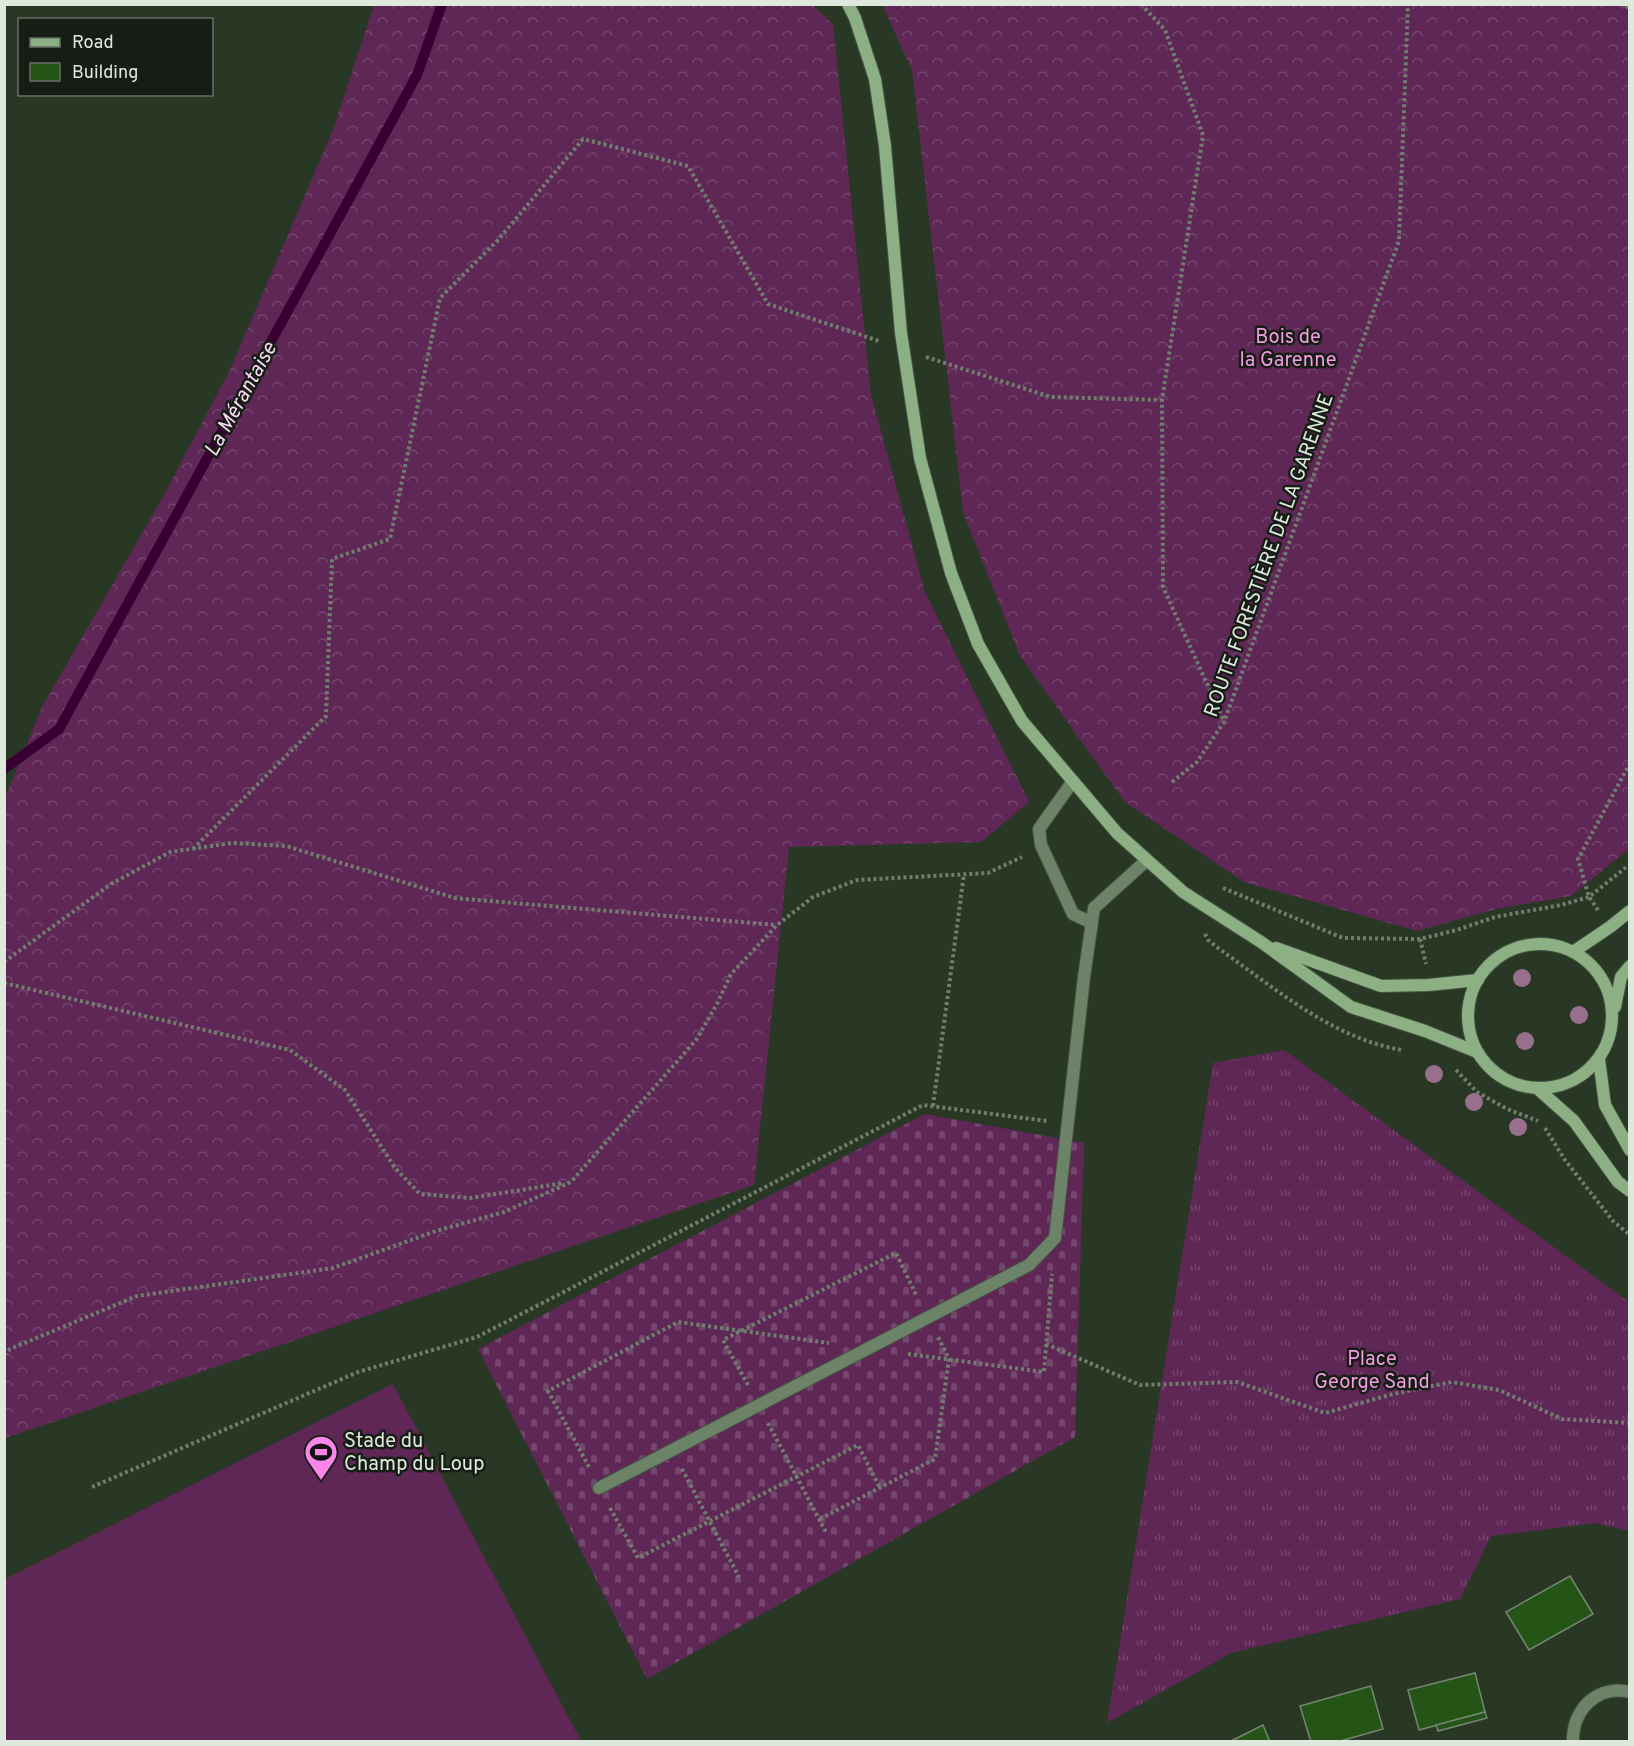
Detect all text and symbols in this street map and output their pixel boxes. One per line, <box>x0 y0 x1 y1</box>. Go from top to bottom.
legend <box>18 18 213 96</box>
text: Road <box>72 32 114 55</box>
text: Building <box>72 62 138 85</box>
park label: Bois de la Garenne <box>1239 325 1337 374</box>
water label: La Mérantaise <box>199 337 284 462</box>
street label: ROUTE FORESTIÈRE DE LA GARENNE <box>1197 390 1341 721</box>
park label: Place George Sand <box>1314 1347 1430 1396</box>
place label: Stade du Champ du Loup <box>344 1429 485 1478</box>
sports icon: Stade du Champ du Loup <box>303 1434 339 1481</box>

